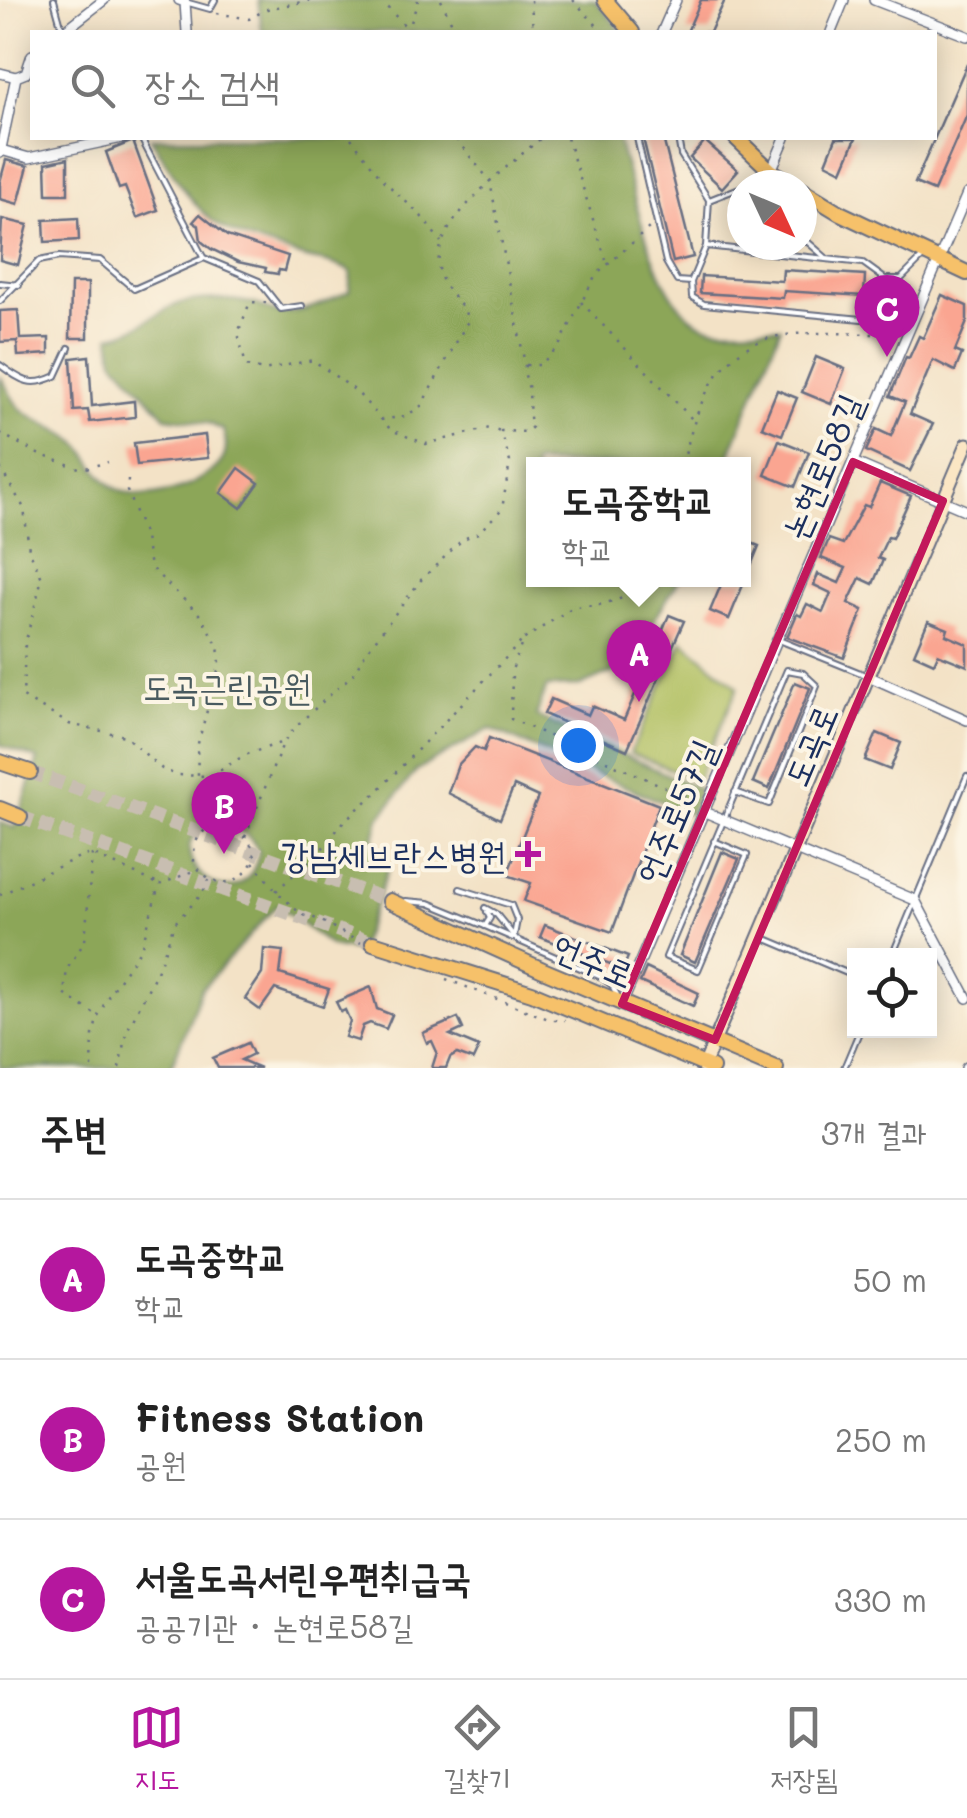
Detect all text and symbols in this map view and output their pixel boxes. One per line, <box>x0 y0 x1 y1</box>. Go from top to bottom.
search box <box>30 30 937 140</box>
icon: search <box>65 58 120 113</box>
text: 장소 검색 <box>145 59 279 109</box>
north arrow <box>727 170 817 260</box>
pin: C <box>854 274 920 357</box>
street label: 논현로58길 <box>770 386 872 546</box>
popup <box>526 457 751 587</box>
text: 도곡중학교 <box>562 474 715 524</box>
text: 학교 <box>562 527 614 569</box>
pin: A <box>606 620 672 702</box>
park label: 도곡근린공원 <box>143 663 311 709</box>
street label: 도곡로 <box>771 697 847 793</box>
your location <box>553 720 604 771</box>
street label: 언주로57길 <box>624 732 726 890</box>
pin: B <box>192 772 256 854</box>
place label: 강남세브란스병원 <box>281 831 506 877</box>
marker: 강남세브란스병원 <box>515 841 541 867</box>
street label: 언주로 <box>546 921 642 997</box>
map controls <box>847 948 937 1038</box>
button: locate <box>847 948 937 1038</box>
text: 주변 <box>40 1104 108 1159</box>
text: 3개 결과 <box>821 1111 927 1153</box>
text: 도곡중학교 <box>135 1231 288 1281</box>
text: A <box>61 1258 84 1300</box>
text: 50 m <box>853 1258 927 1300</box>
text: 학교 <box>135 1284 187 1326</box>
text: Fitness Station <box>135 1392 424 1442</box>
text: B <box>62 1418 83 1460</box>
text: 250 m <box>835 1418 927 1460</box>
text: 공원 <box>135 1442 187 1484</box>
text: 서울도곡서린우편취급국 <box>135 1551 471 1601</box>
text: C <box>61 1578 84 1620</box>
text: 330 m <box>834 1578 927 1620</box>
text: 공공기관 · 논현로58길 <box>135 1604 413 1646</box>
tab: 지도 <box>129 1700 184 1799</box>
tab: 길찾기 <box>443 1700 511 1799</box>
tab: 저장됨 <box>770 1700 838 1799</box>

